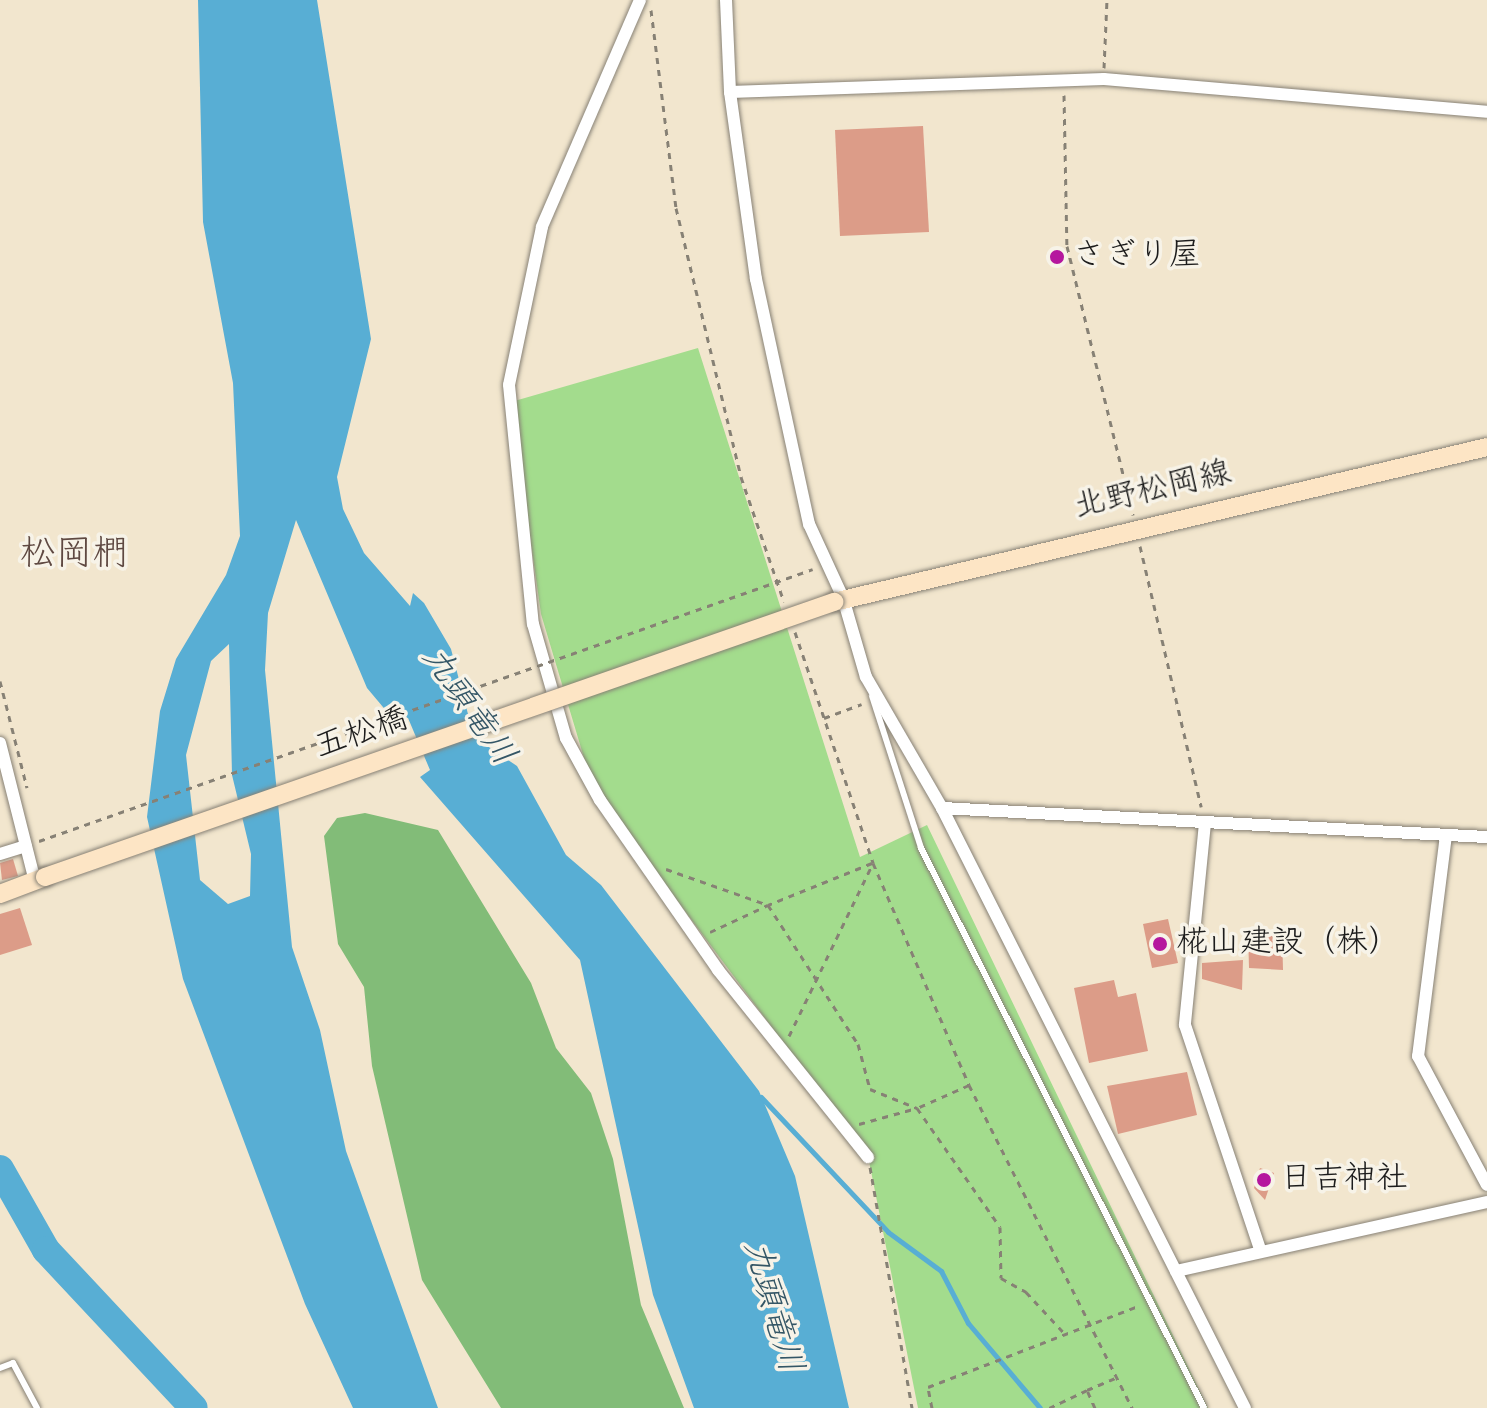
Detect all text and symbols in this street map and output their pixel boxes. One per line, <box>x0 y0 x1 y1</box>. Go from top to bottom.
place label: さぎり屋 <box>1073 238 1201 276</box>
marker: さぎり屋 <box>1048 248 1066 266</box>
street label: 北野松岡線 <box>1071 455 1235 529</box>
district label: 松岡椚 <box>20 534 128 578</box>
water label: 九頭竜川 <box>411 640 523 774</box>
street label: 五松橋 <box>310 701 414 769</box>
place label: 椛山建設（株） <box>1176 925 1400 963</box>
marker: 椛山建設（株） <box>1151 935 1169 953</box>
place label: 日吉神社 <box>1280 1161 1408 1199</box>
marker: 日吉神社 <box>1255 1171 1273 1189</box>
water label: 九頭竜川 <box>733 1236 809 1378</box>

